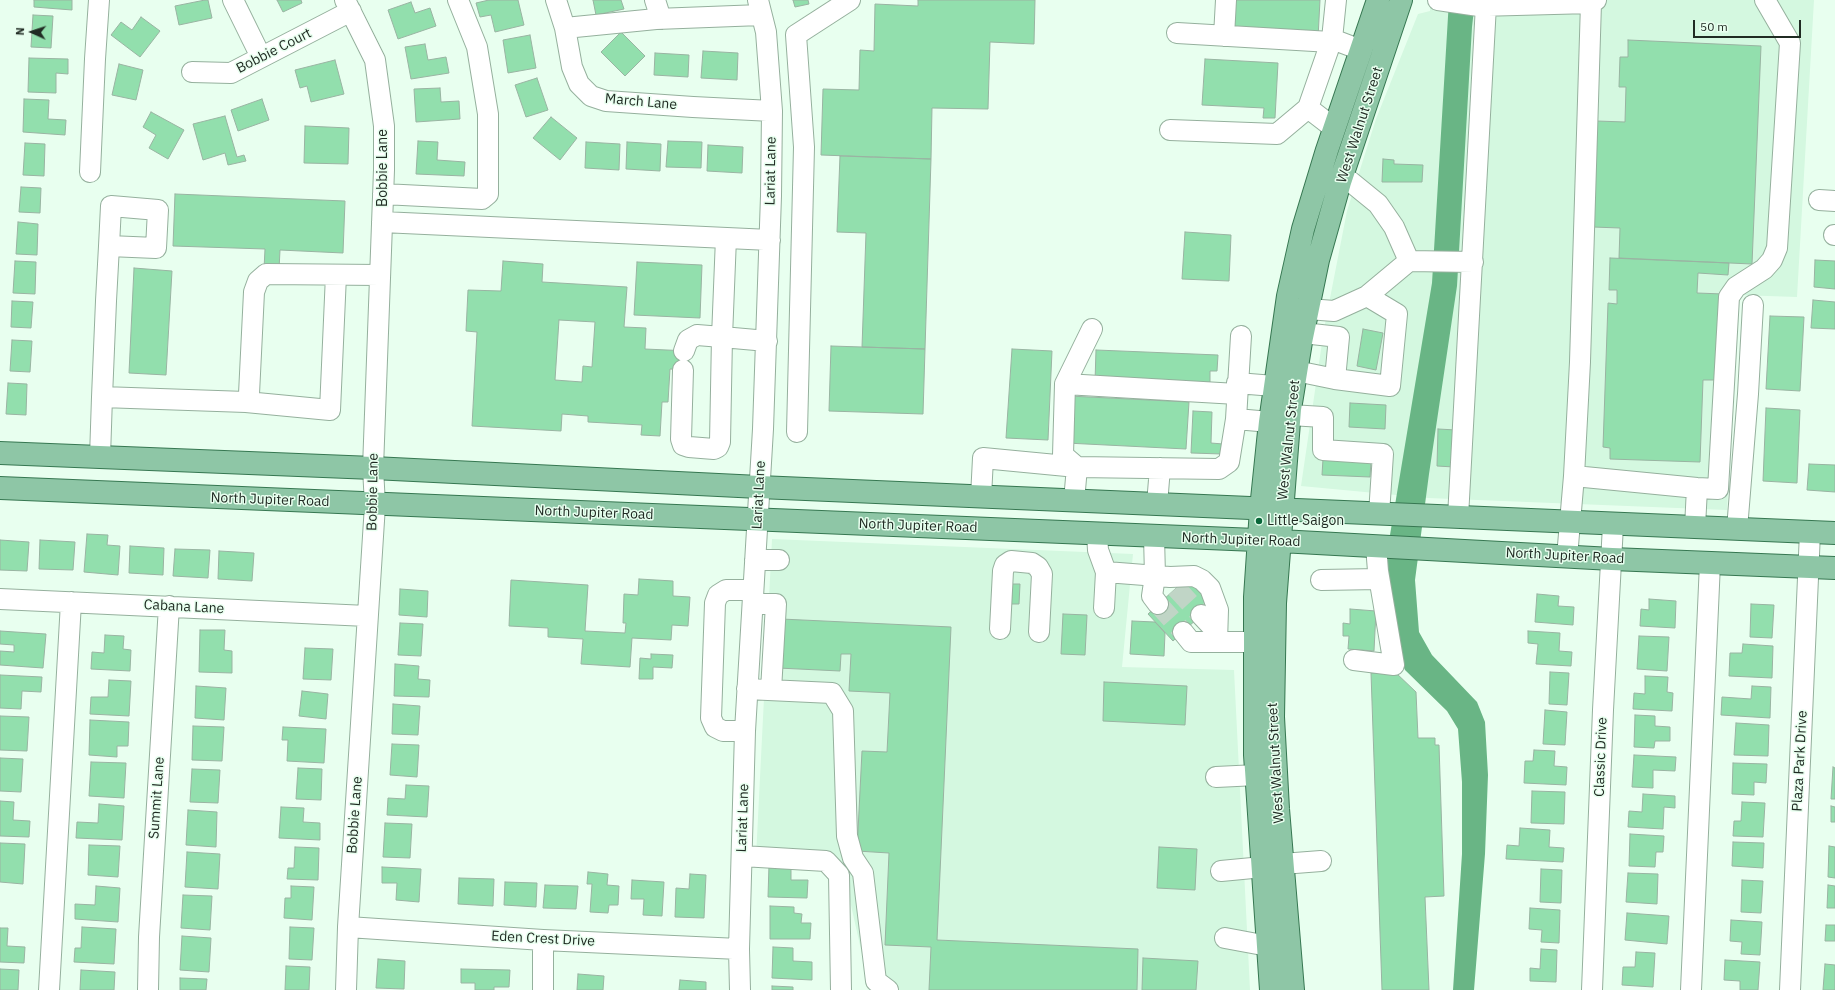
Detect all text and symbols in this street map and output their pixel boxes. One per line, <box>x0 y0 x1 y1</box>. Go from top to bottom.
north arrow <box>12 12 52 52</box>
scale bar <box>1695 12 1803 38</box>
text: 50 m <box>1700 19 1728 34</box>
street label: Bobbie Court <box>234 25 314 77</box>
text: N <box>13 27 27 36</box>
street label: West Walnut Street <box>1333 65 1387 185</box>
street label: March Lane <box>604 90 678 114</box>
street label: Bobbie Lane <box>375 129 391 207</box>
street label: Lariat Lane <box>762 136 780 206</box>
street label: West Walnut Street <box>1274 379 1304 501</box>
street label: Bobbie Lane <box>364 453 382 531</box>
street label: Lariat Lane <box>749 460 769 530</box>
street label: North Jupiter Road <box>210 490 330 510</box>
street label: North Jupiter Road <box>534 503 654 523</box>
place label: Little Saigon <box>1267 513 1344 529</box>
street label: North Jupiter Road <box>858 516 978 536</box>
marker: Little Saigon <box>1254 516 1264 526</box>
street label: North Jupiter Road <box>1181 530 1301 550</box>
street label: North Jupiter Road <box>1505 544 1625 568</box>
street label: Cabana Lane <box>143 597 225 617</box>
street label: West Walnut Street <box>1264 702 1288 824</box>
street label: Plaza Park Drive <box>1789 710 1811 812</box>
street label: Classic Drive <box>1591 717 1611 797</box>
street label: Summit Lane <box>146 756 168 840</box>
street label: Bobbie Lane <box>344 776 366 854</box>
street label: Lariat Lane <box>733 783 753 853</box>
street label: Eden Crest Drive <box>491 928 595 950</box>

